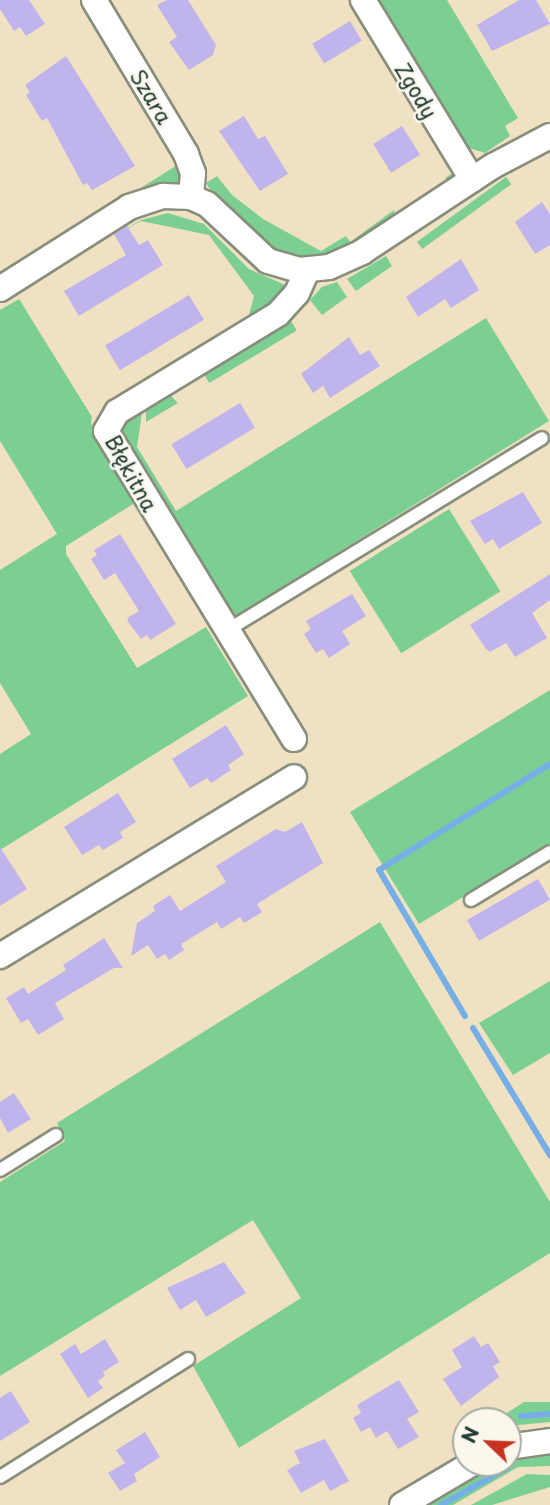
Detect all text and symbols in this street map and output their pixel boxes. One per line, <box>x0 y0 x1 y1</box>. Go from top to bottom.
street label: Zgody <box>391 58 443 122</box>
street label: Szara <box>126 64 178 128</box>
street label: Błękitna <box>101 430 163 516</box>
north arrow <box>452 1407 522 1477</box>
text: N <box>454 1422 485 1447</box>

